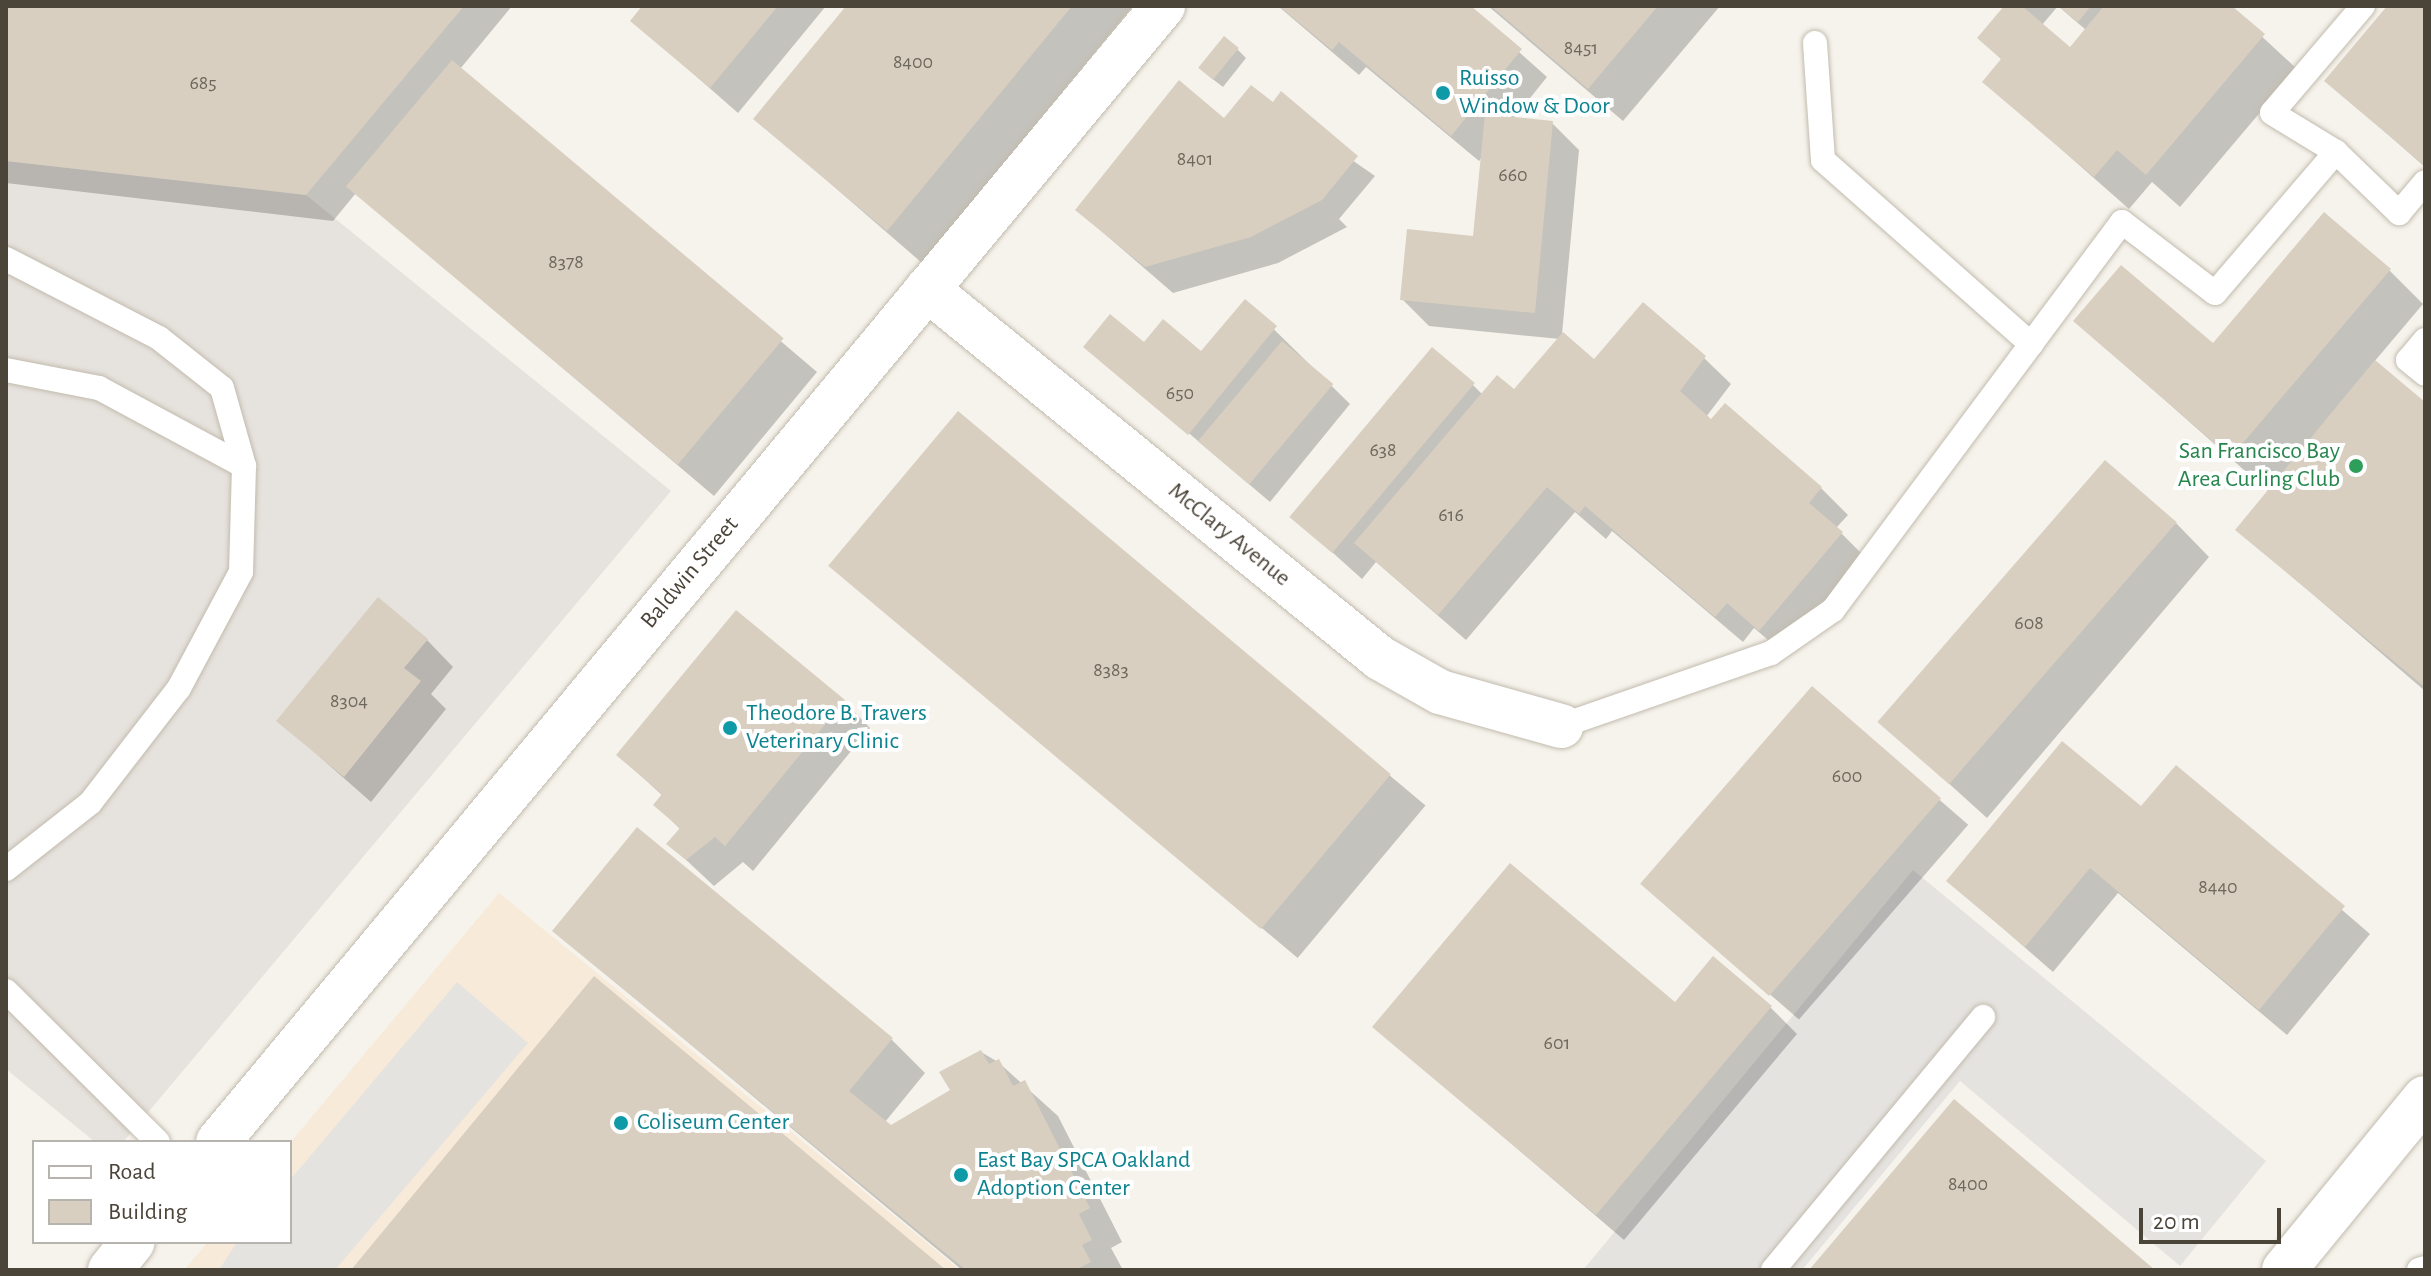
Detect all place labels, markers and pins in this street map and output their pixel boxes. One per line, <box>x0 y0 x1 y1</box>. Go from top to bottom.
place label: Ruisso Window & Door <box>1459 65 1610 121</box>
marker: Ruisso Window & Door <box>1434 84 1452 102</box>
place label: San Francisco Bay Area Curling Club <box>2178 438 2340 494</box>
marker: San Francisco Bay Area Curling Club <box>2347 457 2365 475</box>
place label: Theodore B. Travers Veterinary Clinic <box>746 700 927 756</box>
marker: Theodore B. Travers Veterinary Clinic <box>721 719 739 737</box>
place label: Coliseum Center <box>637 1109 789 1137</box>
marker: Coliseum Center <box>612 1114 630 1132</box>
place label: East Bay SPCA Oakland Adoption Center <box>977 1147 1191 1203</box>
marker: East Bay SPCA Oakland Adoption Center <box>952 1166 970 1184</box>

